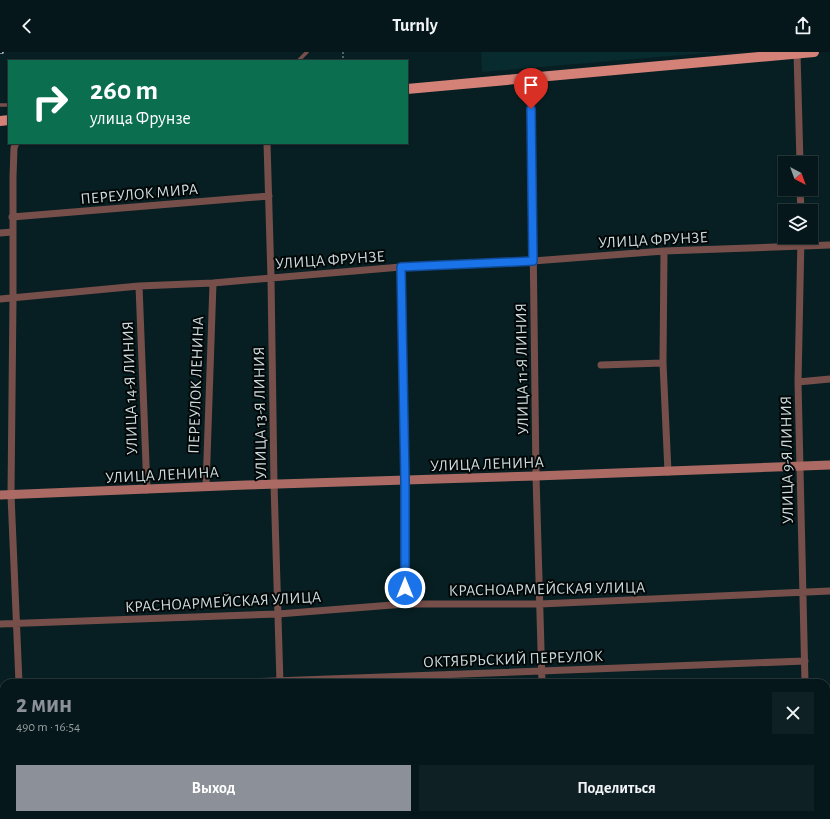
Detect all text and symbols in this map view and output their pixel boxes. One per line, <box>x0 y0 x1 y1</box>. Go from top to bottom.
icon: back <box>16 15 38 37</box>
icon: share <box>792 15 814 37</box>
text: Turnly <box>392 17 438 35</box>
pin <box>514 68 548 109</box>
icon: arrive <box>520 74 542 96</box>
icon: right <box>24 76 76 128</box>
text: 260 m <box>90 77 158 105</box>
text: улица Фрунзе <box>90 110 191 128</box>
north arrow <box>778 156 818 196</box>
map controls <box>778 156 818 244</box>
street label: ПЕРЕУЛОК МИРА <box>80 181 199 207</box>
button: layers <box>778 204 818 244</box>
street label: УЛИЦА ФРУНЗЕ <box>598 229 708 251</box>
street label: УЛИЦА ФРУНЗЕ <box>275 248 385 272</box>
street label: УЛИЦА 11-Я ЛИНИЯ <box>513 303 531 435</box>
street label: ПЕРЕУЛОК ЛЕНИНА <box>186 315 206 454</box>
street label: УЛИЦА 14-Я ЛИНИЯ <box>120 321 140 455</box>
street label: УЛИЦА 13-Я ЛИНИЯ <box>251 346 269 480</box>
street label: УЛИЦА 9-Я ЛИНИЯ <box>778 396 796 524</box>
street label: УЛИЦА ЛЕНИНА <box>430 454 545 474</box>
street label: УЛИЦА ЛЕНИНА <box>105 464 220 486</box>
position arrow <box>384 567 426 609</box>
street label: КРАСНОАРМЕЙСКАЯ УЛИЦА <box>449 578 646 599</box>
street label: КРАСНОАРМЕЙСКАЯ УЛИЦА <box>124 588 322 615</box>
street label: ОКТЯБРЬСКИЙ ПЕРЕУЛОК <box>423 647 603 670</box>
button: close <box>772 692 814 734</box>
text: 2 мин <box>16 693 72 717</box>
text: 490 m · 16:54 <box>16 721 80 734</box>
button: Выход <box>16 765 411 811</box>
button: Поделиться <box>419 765 814 811</box>

